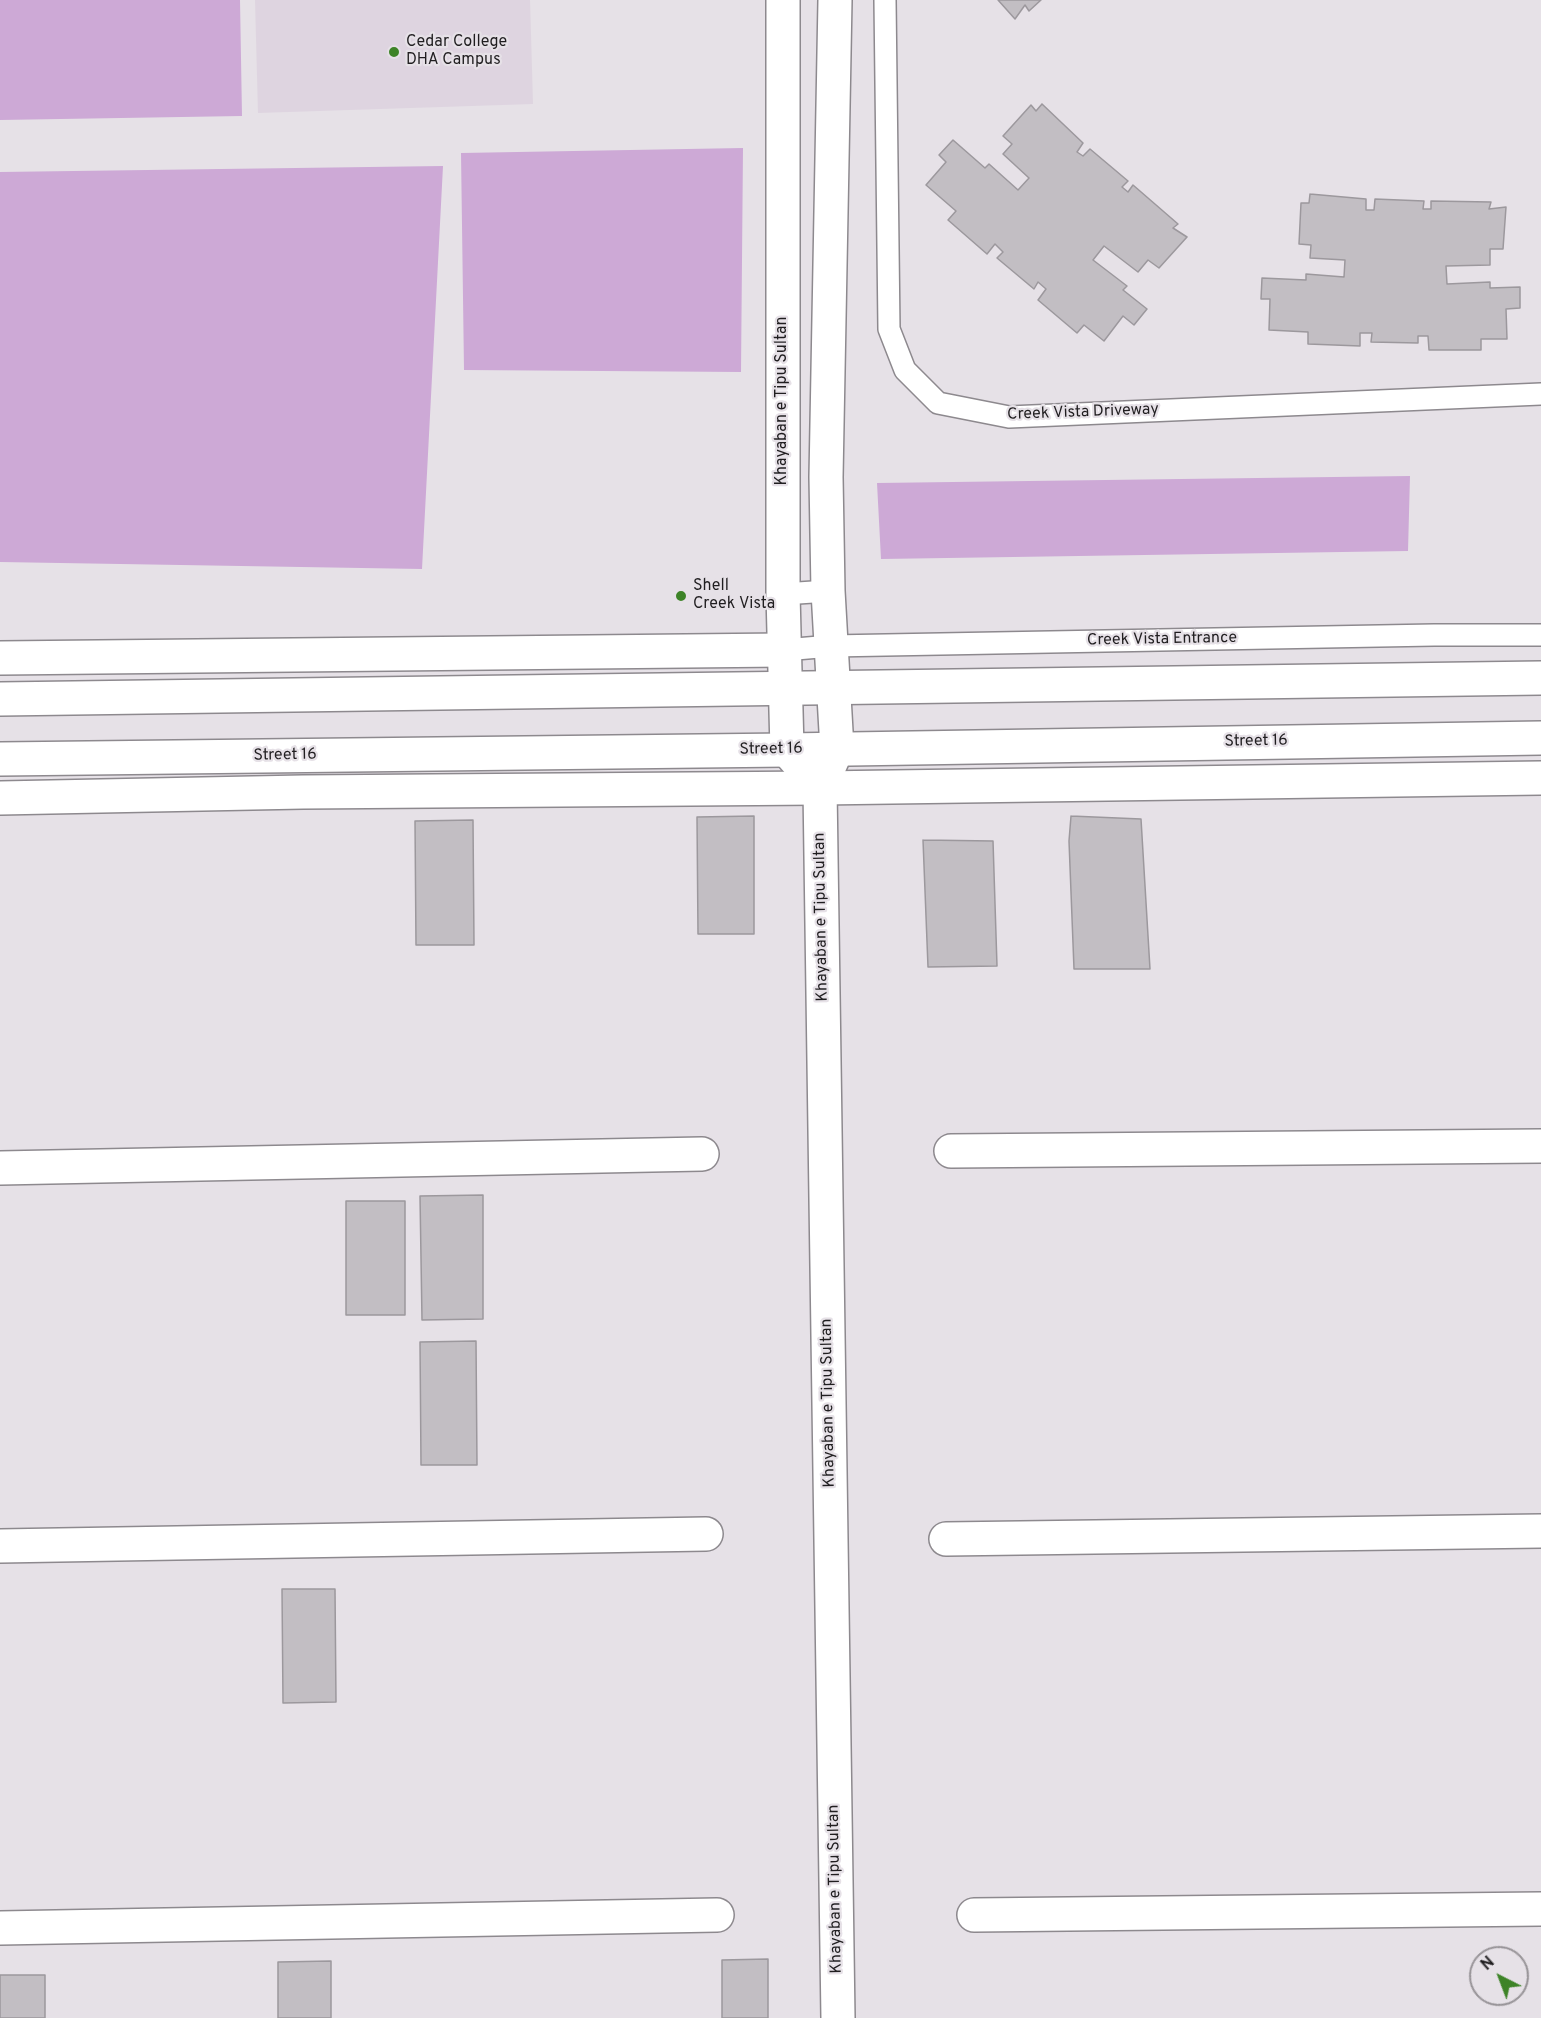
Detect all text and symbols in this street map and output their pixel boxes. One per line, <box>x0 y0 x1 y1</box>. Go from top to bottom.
place label: Cedar College DHA Campus <box>406 33 507 71</box>
marker: Cedar College DHA Campus <box>387 45 401 59</box>
street label: Khayaban e Tipu Sultan <box>773 316 793 486</box>
street label: Creek Vista Driveway <box>1007 401 1159 425</box>
place label: Shell Creek Vista <box>693 577 775 615</box>
marker: Shell Creek Vista <box>674 589 688 603</box>
street label: Creek Vista Entrance <box>1087 629 1237 651</box>
street label: Street 16 <box>1224 732 1288 752</box>
street label: Street 16 <box>739 740 803 760</box>
street label: Street 16 <box>253 746 317 766</box>
street label: Khayaban e Tipu Sultan <box>811 832 833 1002</box>
street label: Khayaban e Tipu Sultan <box>818 1318 840 1488</box>
street label: Khayaban e Tipu Sultan <box>825 1804 847 1974</box>
north arrow <box>1469 1946 1529 2006</box>
text: N <box>1477 1953 1499 1975</box>

